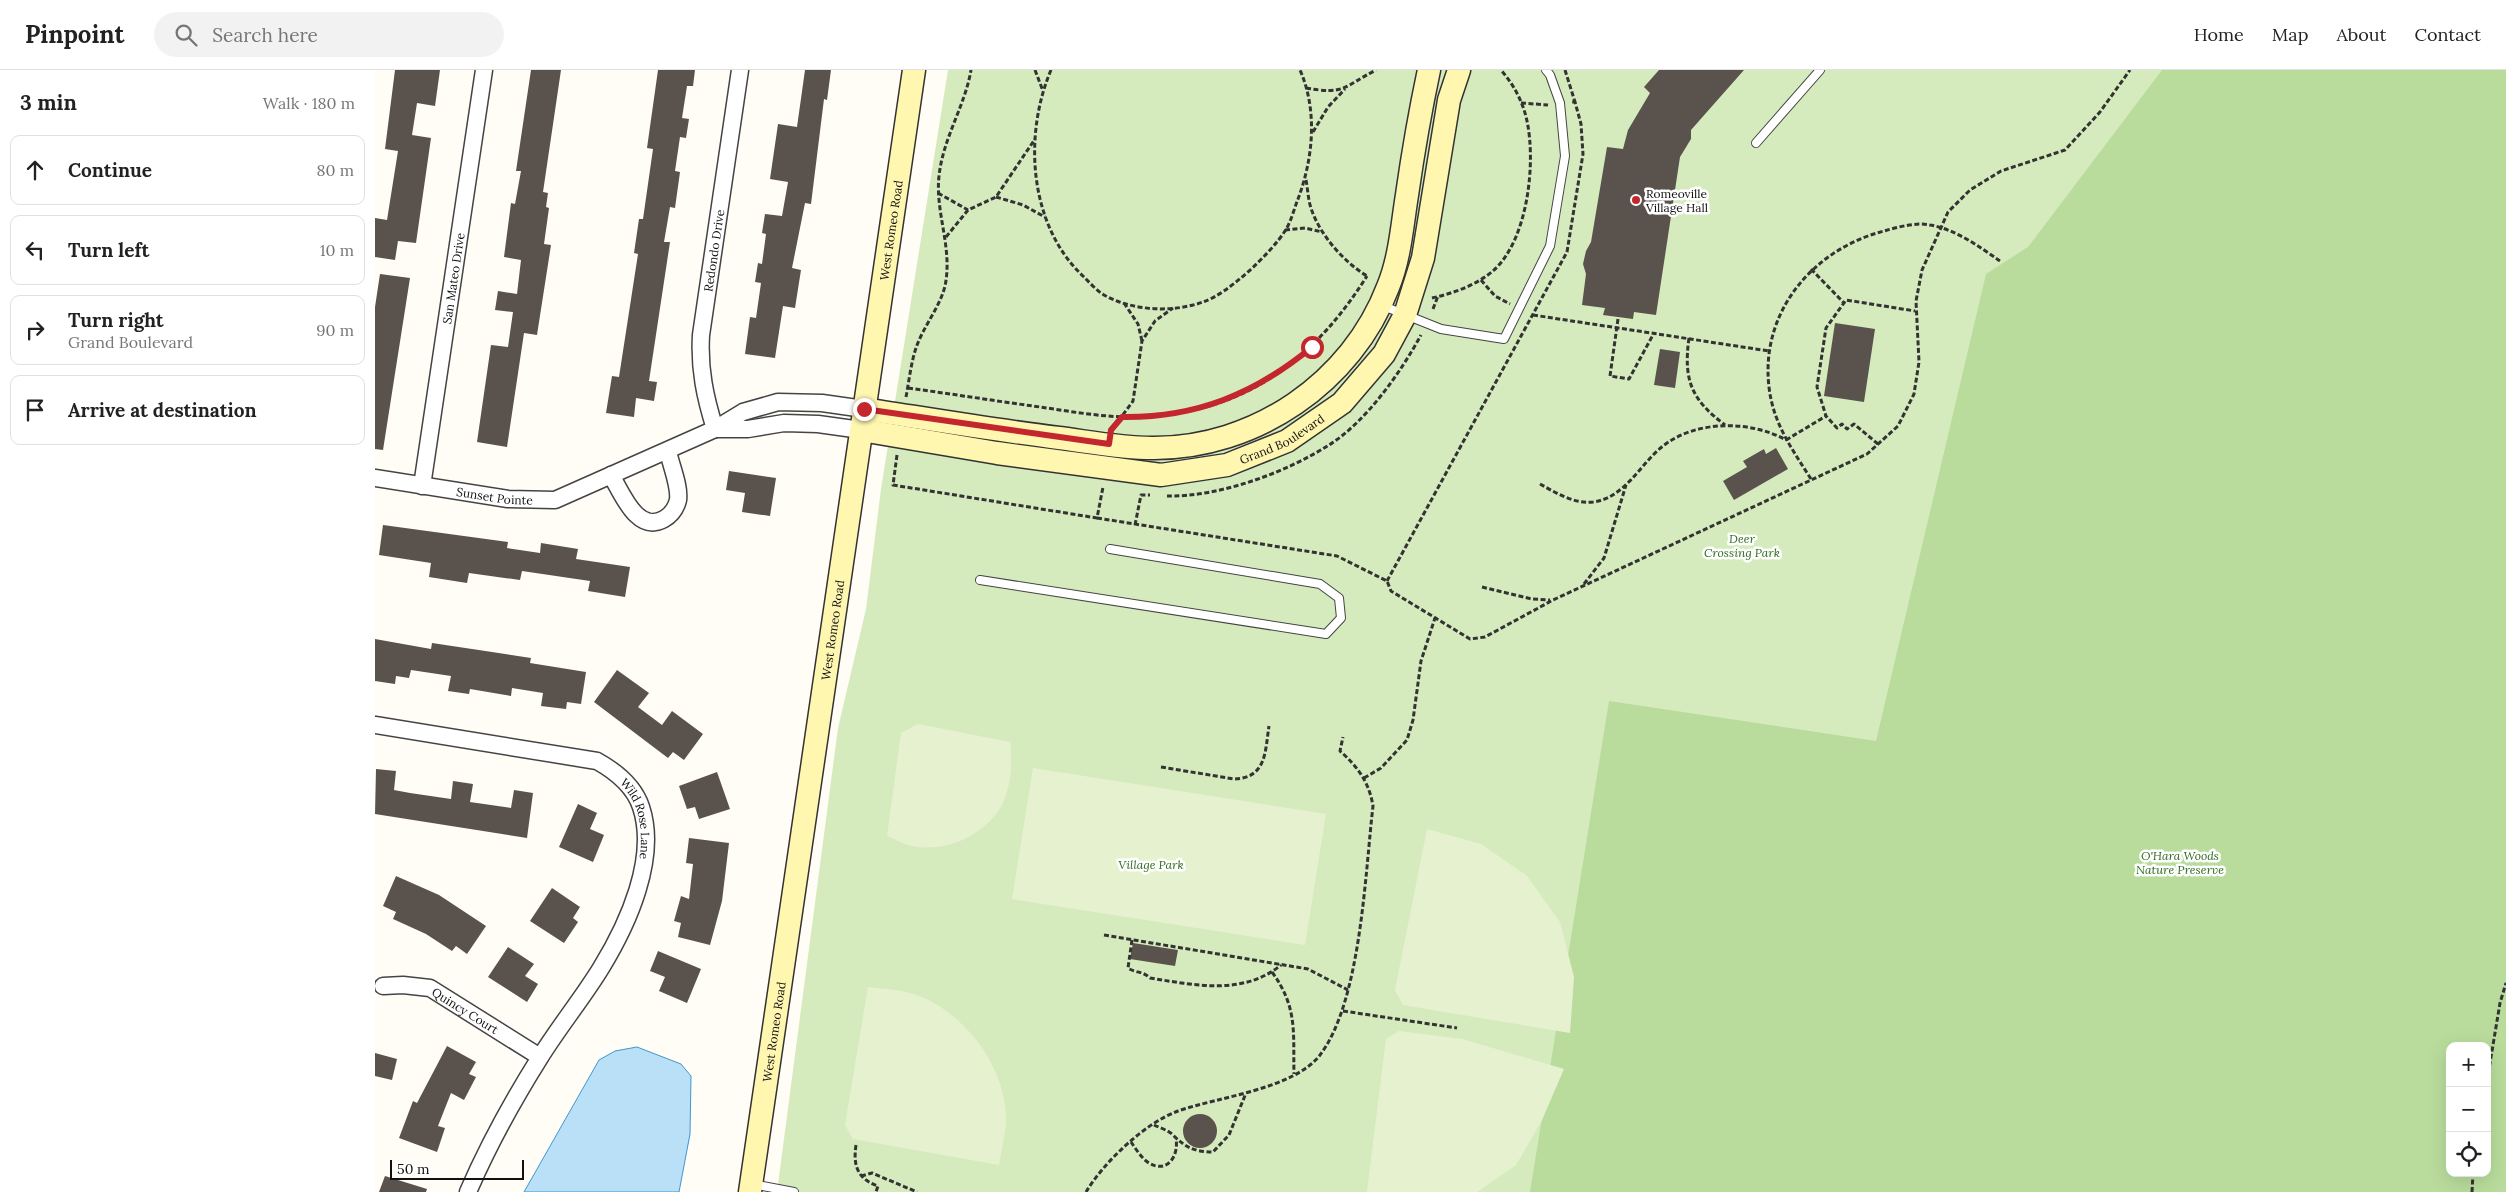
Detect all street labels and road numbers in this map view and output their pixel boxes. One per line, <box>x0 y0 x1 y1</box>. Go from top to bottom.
street label: West Romeo Road <box>876 179 905 281</box>
street label: Redondo Drive <box>700 208 727 293</box>
street label: San Mateo Drive <box>439 231 467 325</box>
street label: Grand Boulevard <box>1237 410 1327 467</box>
street label: Sunset Pointe <box>455 483 533 507</box>
street label: West Romeo Road <box>817 579 847 681</box>
street label: Wild Rose Lane <box>618 775 654 861</box>
street label: West Romeo Road <box>759 981 788 1083</box>
street label: Quincy Court <box>429 984 502 1037</box>

